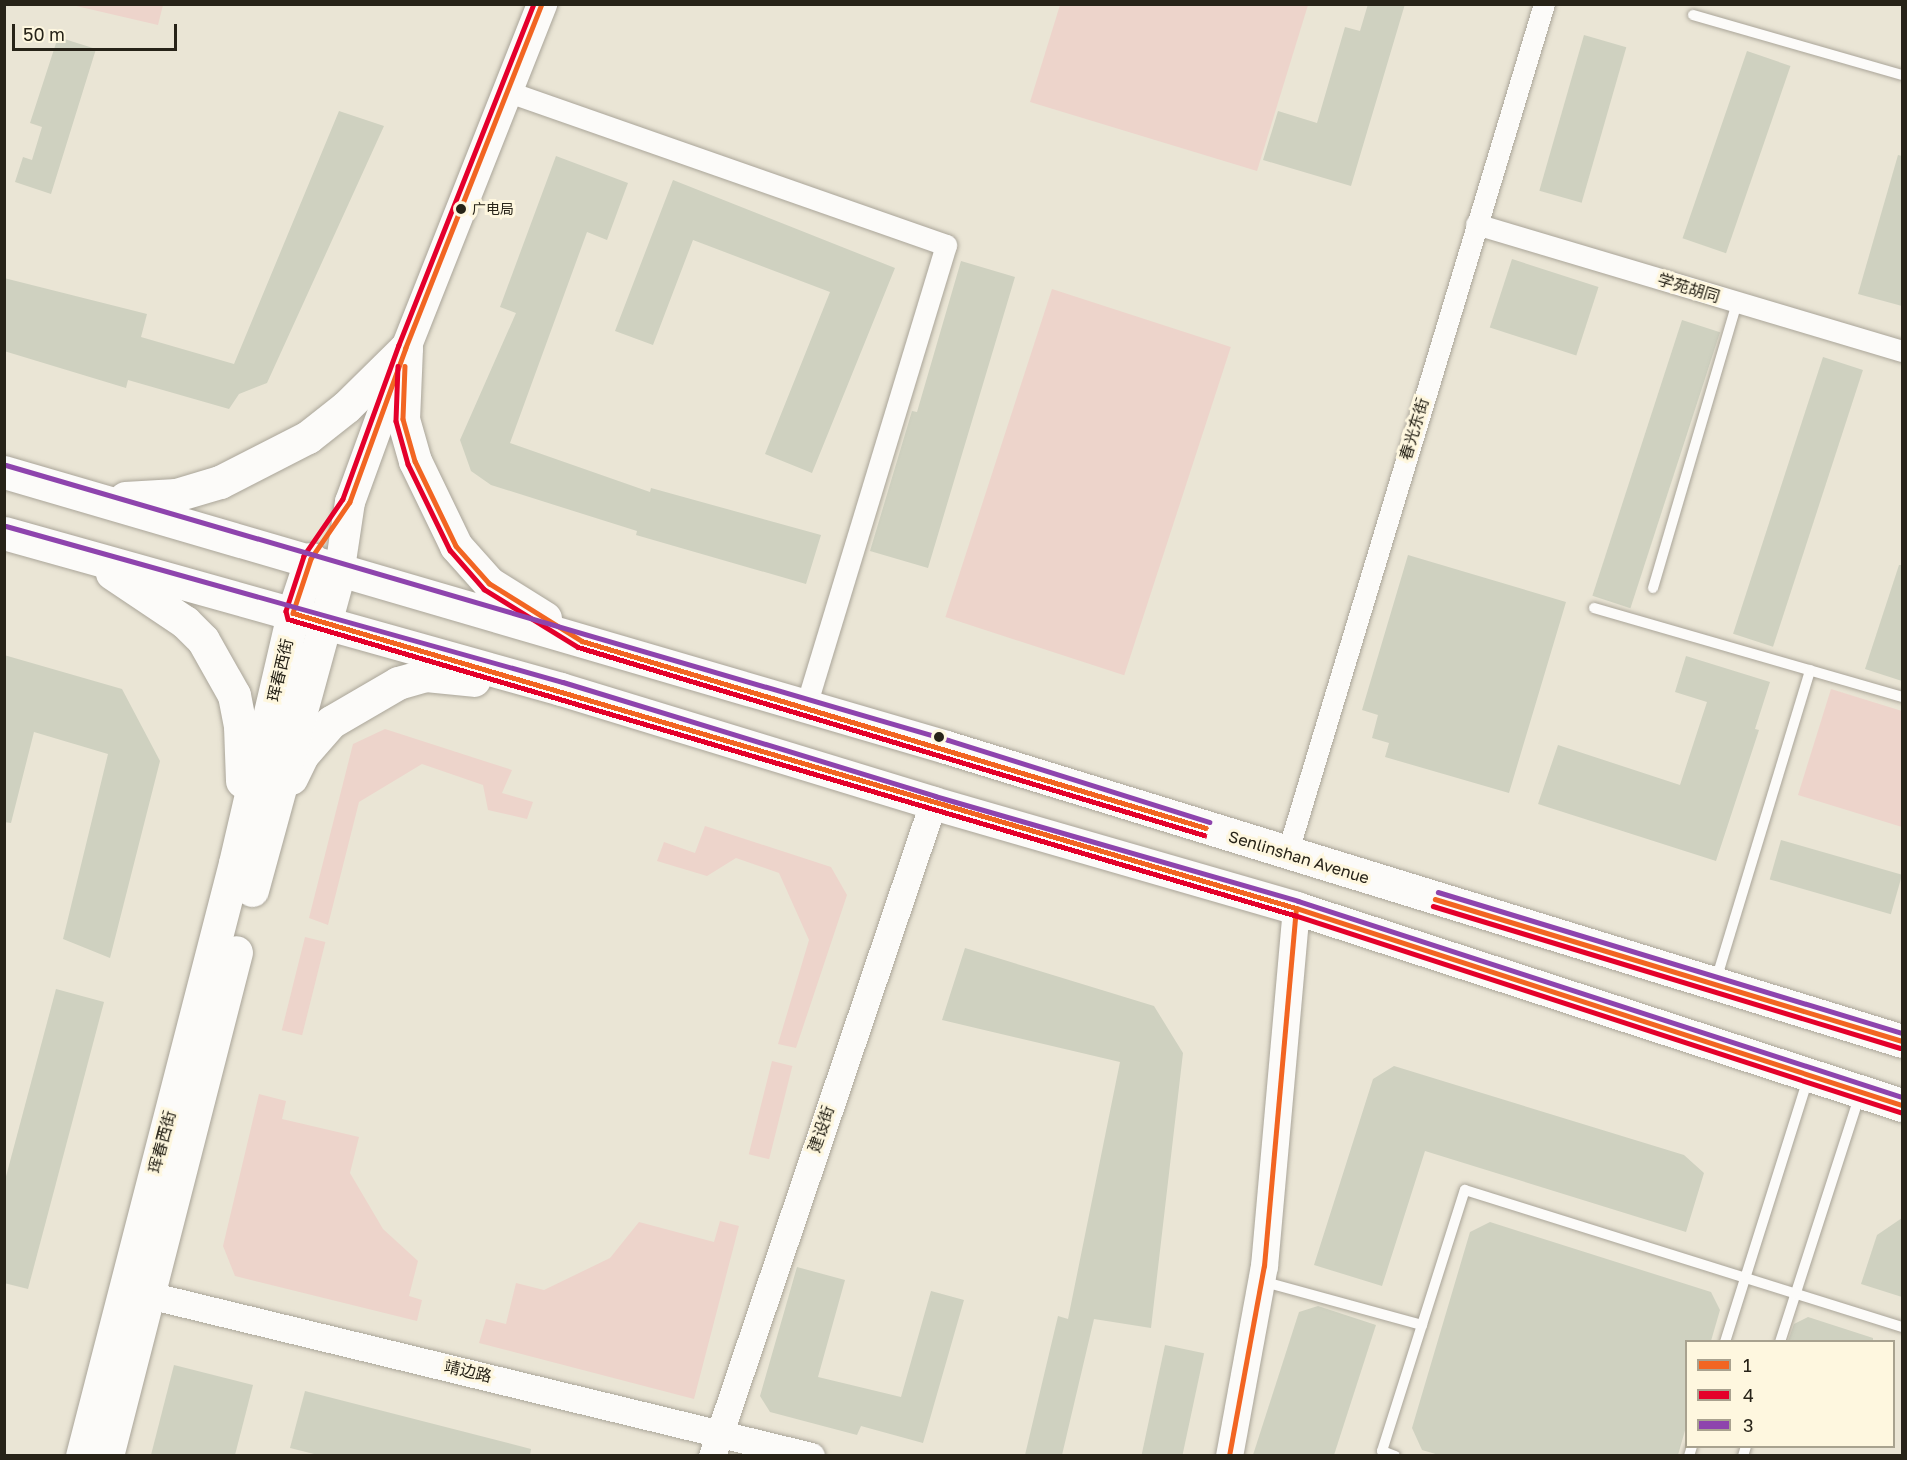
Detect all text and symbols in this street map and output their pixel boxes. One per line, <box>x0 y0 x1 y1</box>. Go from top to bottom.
scale bar <box>15 12 180 50</box>
text: 50 m <box>23 23 65 45</box>
place label: 广电局 <box>472 201 514 217</box>
marker: 广电局 <box>455 203 467 215</box>
street label: 学苑胡同 <box>1656 269 1722 307</box>
street label: 春光东街 <box>1395 396 1433 462</box>
street label: 珲春西街 <box>263 637 297 703</box>
unlabelled marker <box>933 731 945 743</box>
street label: Senlinshan Avenue <box>1226 826 1372 888</box>
street label: 建设街 <box>804 1103 838 1155</box>
street label: 珲春西街 <box>144 1109 180 1175</box>
legend <box>1685 1340 1895 1448</box>
text: 1 <box>1743 1354 1752 1376</box>
street label: 靖边路 <box>442 1356 494 1386</box>
text: 4 <box>1743 1384 1754 1406</box>
text: 3 <box>1743 1414 1754 1436</box>

